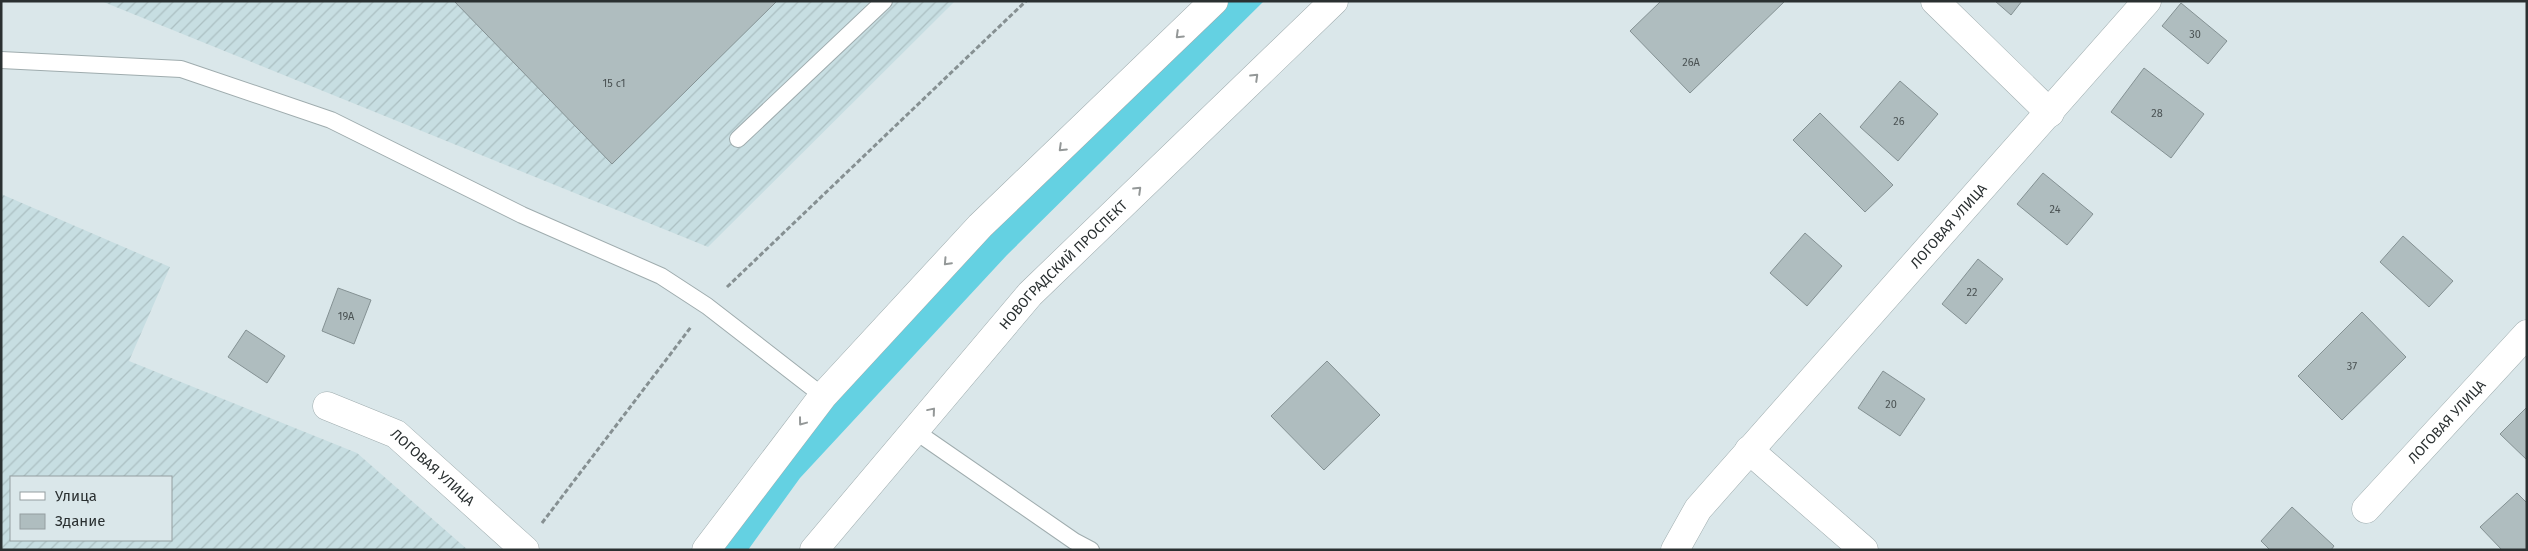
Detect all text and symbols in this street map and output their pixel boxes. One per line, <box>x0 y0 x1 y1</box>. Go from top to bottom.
house number: 30 <box>2189 28 2201 41</box>
one-way arrow <box>1176 29 1185 38</box>
house number: 26А <box>1682 56 1700 69</box>
one-way arrow <box>1250 74 1259 83</box>
house number: 15 с1 <box>602 77 626 90</box>
house number: 28 <box>2151 107 2163 120</box>
house number: 26 <box>1893 115 1905 128</box>
one-way arrow <box>1058 142 1067 151</box>
street label: ЛОГОВАЯ УЛИЦА <box>1907 180 1990 271</box>
one-way arrow <box>1133 187 1142 196</box>
street label: НОВОГРАДСКИЙ ПРОСПЕКТ <box>995 196 1131 333</box>
house number: 24 <box>2050 203 2061 216</box>
one-way arrow <box>944 257 953 266</box>
house number: 22 <box>1967 286 1977 299</box>
house number: 19А <box>338 310 355 323</box>
house number: 37 <box>2347 360 2357 373</box>
street label: ЛОГОВАЯ УЛИЦА <box>2404 376 2489 467</box>
house number: 20 <box>1885 398 1897 411</box>
one-way arrow <box>926 407 935 416</box>
one-way arrow <box>800 416 808 425</box>
street label: ЛОГОВАЯ УЛИЦА <box>387 425 478 509</box>
legend <box>10 476 172 541</box>
text: Улица <box>55 487 97 505</box>
text: Здание <box>55 512 105 530</box>

